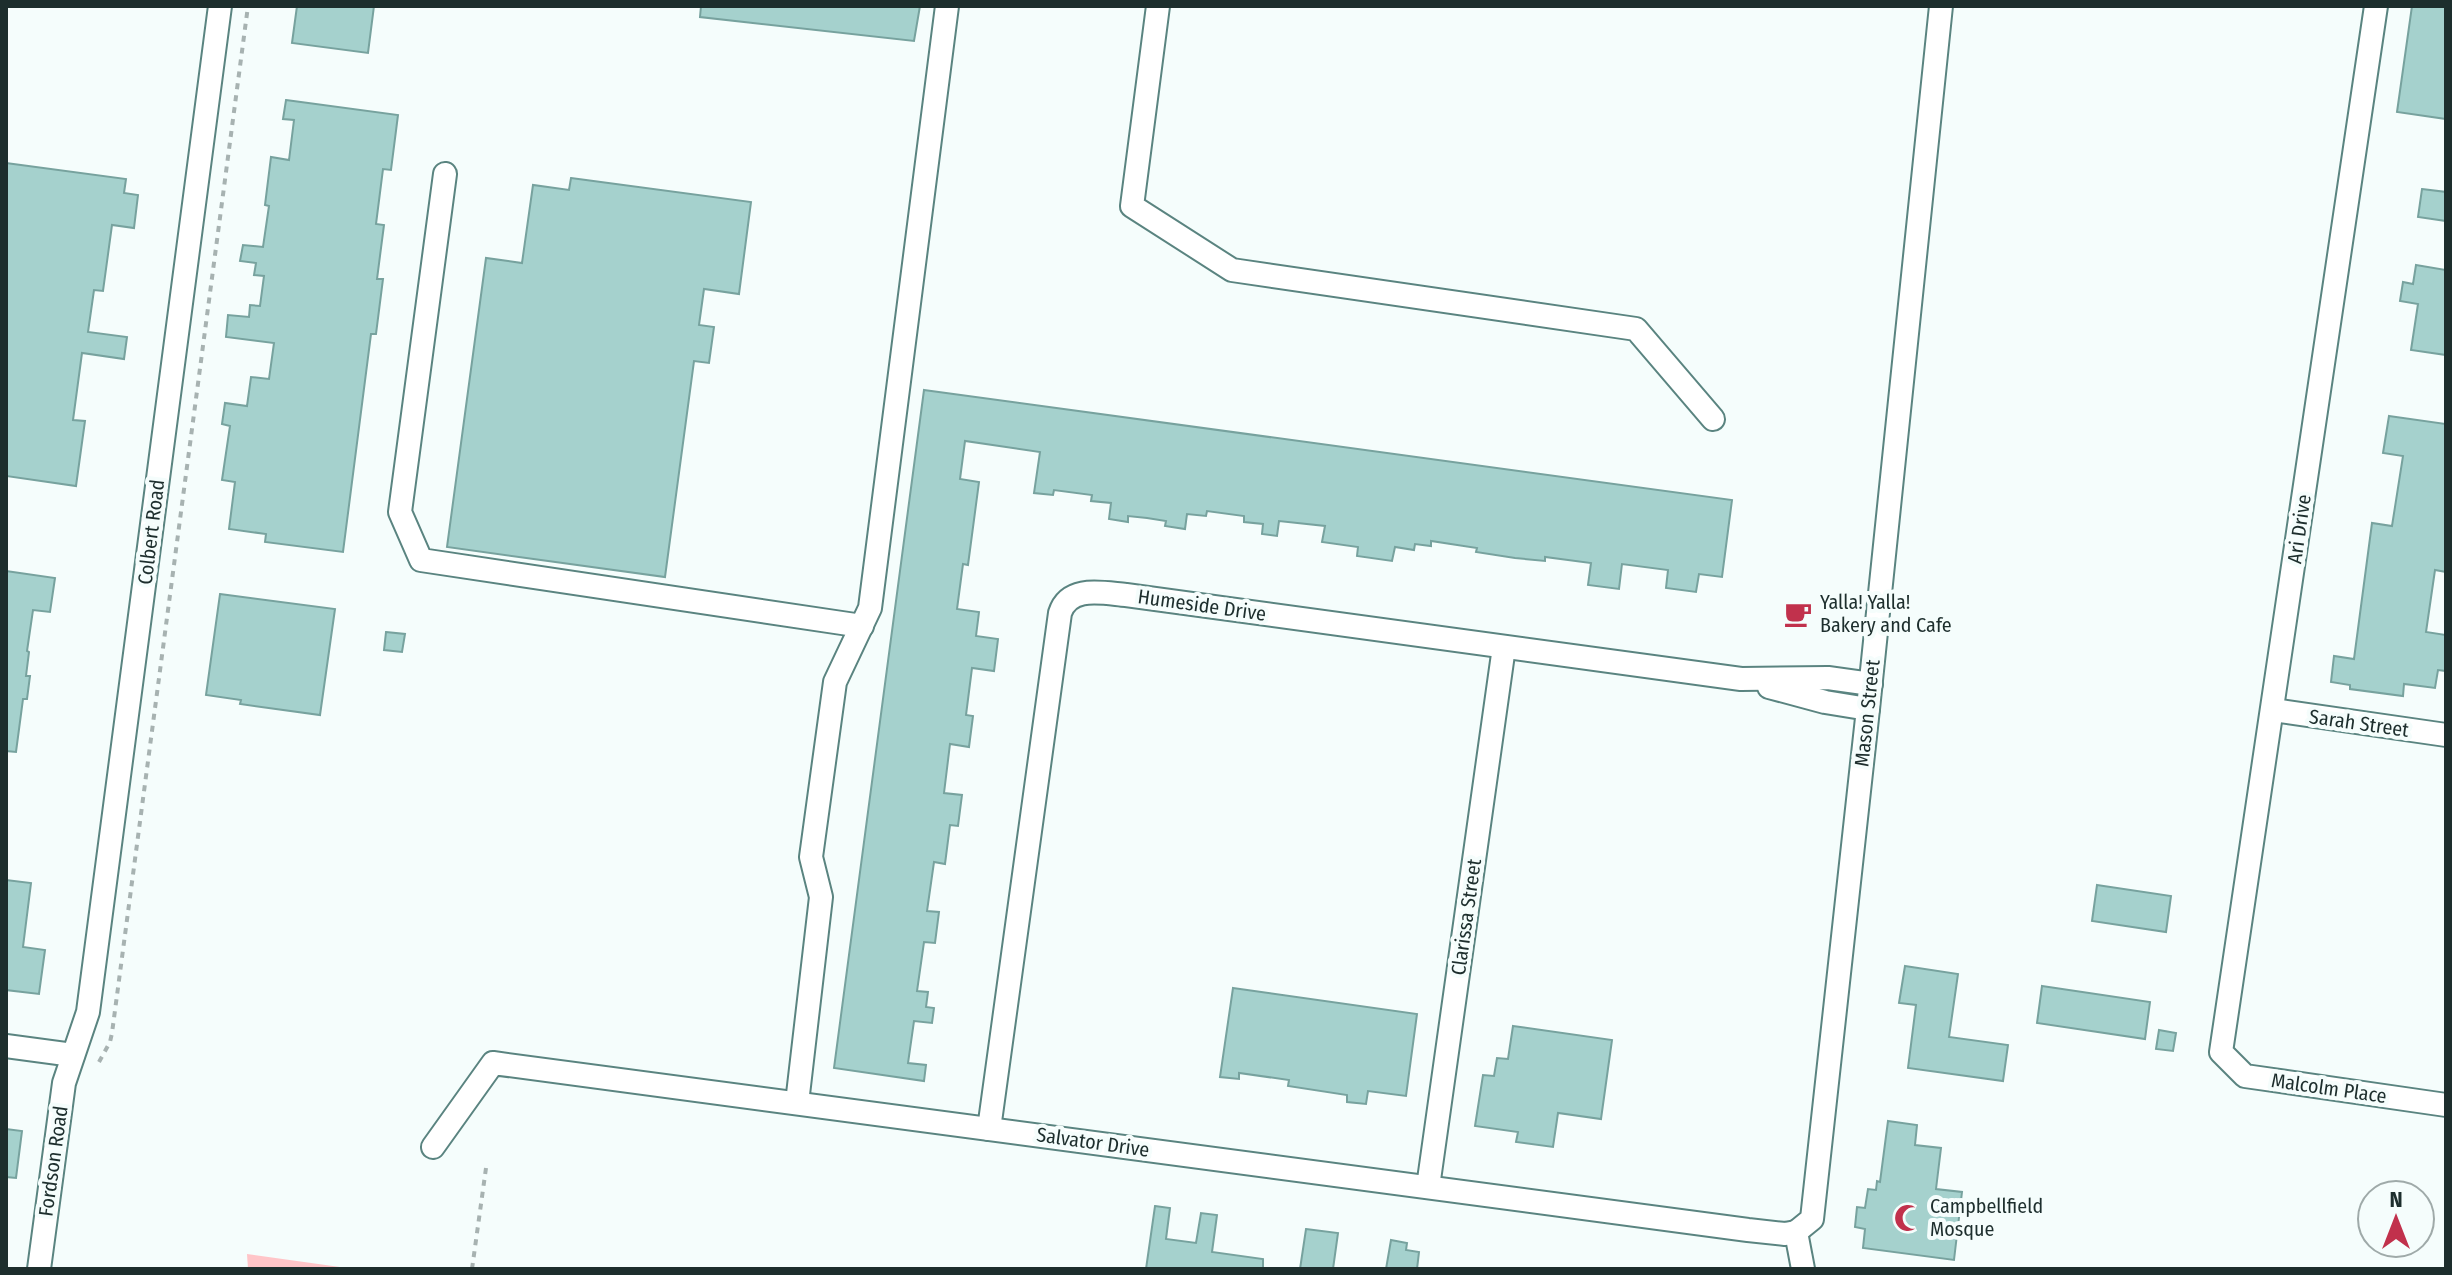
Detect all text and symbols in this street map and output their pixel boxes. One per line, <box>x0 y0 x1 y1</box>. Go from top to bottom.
street label: Colbert Road <box>133 478 169 586</box>
street label: Ari Drive <box>2282 493 2316 565</box>
street label: Humeside Drive <box>1136 584 1268 626</box>
place label: Yalla! Yalla! Bakery and Cafe <box>1820 590 1952 637</box>
cafe icon: Yalla! Yalla! Bakery and Cafe <box>1783 599 1813 629</box>
street label: Mason Street <box>1849 658 1885 768</box>
street label: Sarah Street <box>2308 704 2411 742</box>
street label: Clarissa Street <box>1446 857 1486 977</box>
street label: Malcolm Place <box>2270 1068 2388 1108</box>
street label: Fordson Road <box>33 1104 73 1218</box>
street label: Salvator Drive <box>1035 1122 1151 1162</box>
north arrow <box>2356 1179 2436 1259</box>
text: N <box>2389 1186 2403 1213</box>
place label: Campbellfield Mosque <box>1930 1194 2043 1241</box>
mosque icon: Campbellfield Mosque <box>1893 1203 1923 1233</box>

